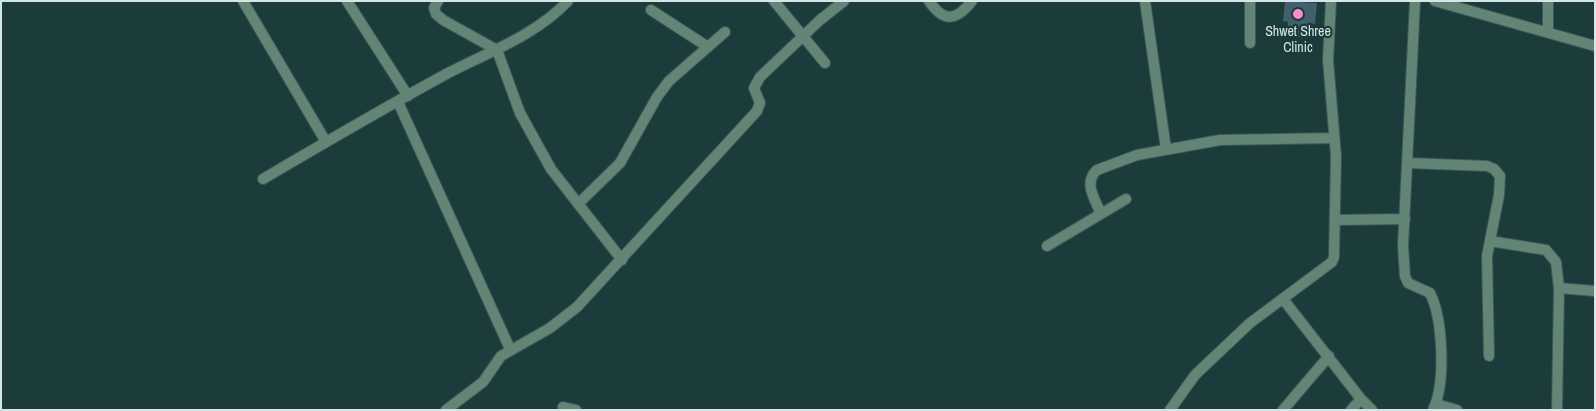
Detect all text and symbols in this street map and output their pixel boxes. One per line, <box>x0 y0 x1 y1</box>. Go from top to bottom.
marker: Shwet Shree Clinic <box>1291 7 1305 21</box>
place label: Shwet Shree Clinic <box>1265 24 1331 56</box>

